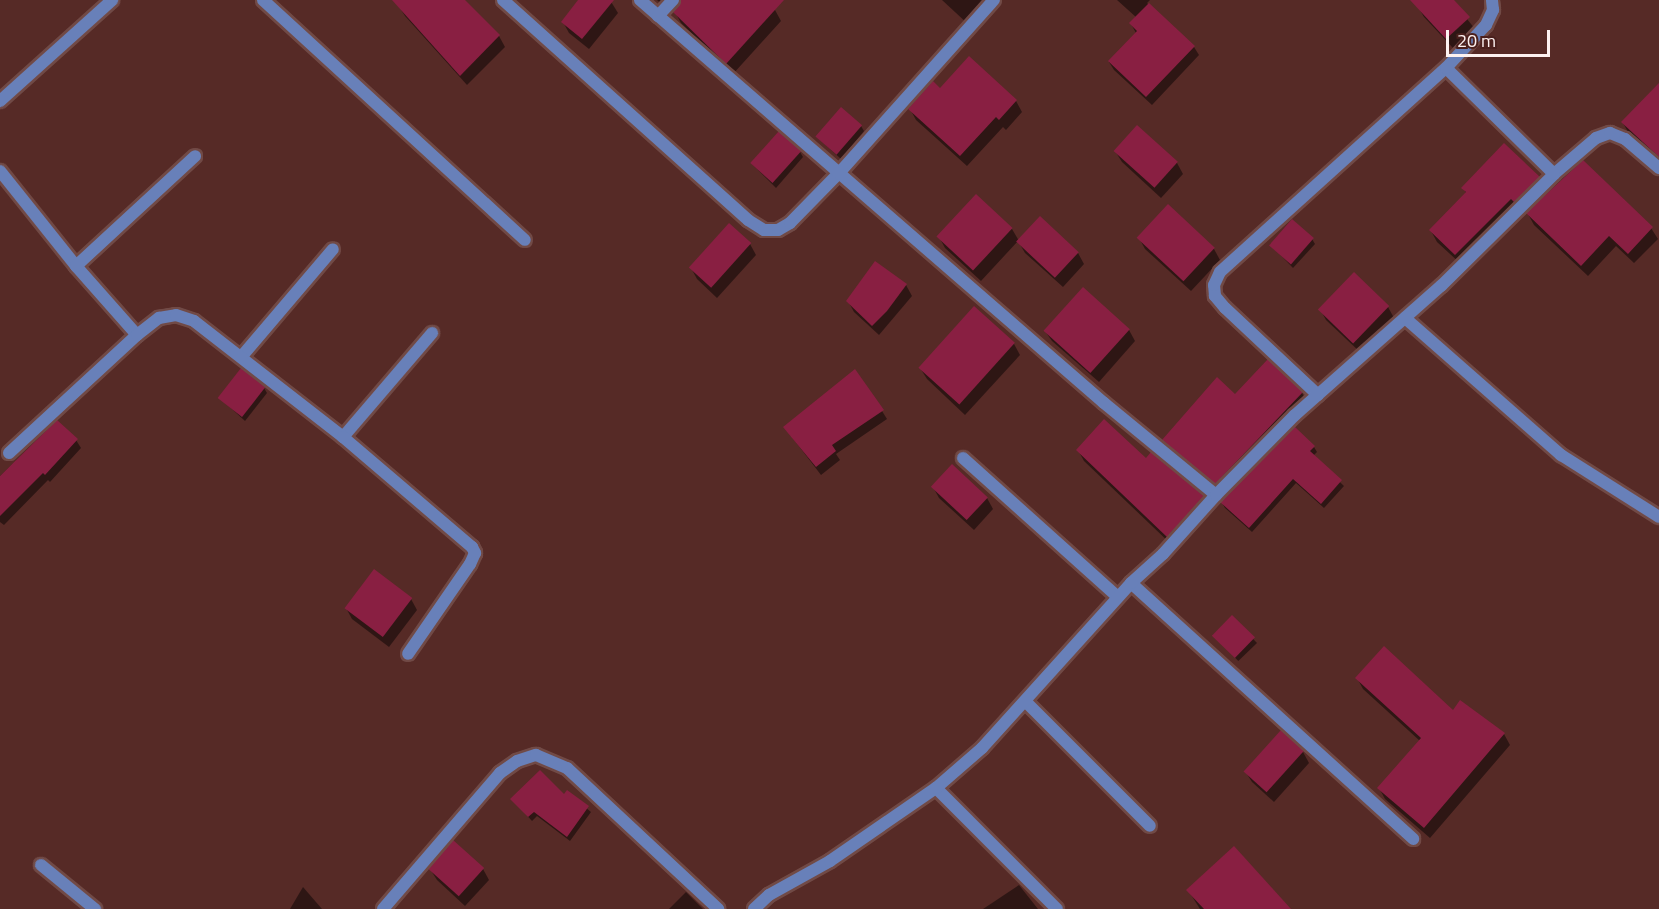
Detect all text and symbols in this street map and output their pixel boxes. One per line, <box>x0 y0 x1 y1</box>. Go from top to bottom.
scale bar <box>1449 18 1552 56</box>
text: 20 m <box>1457 27 1496 54</box>

